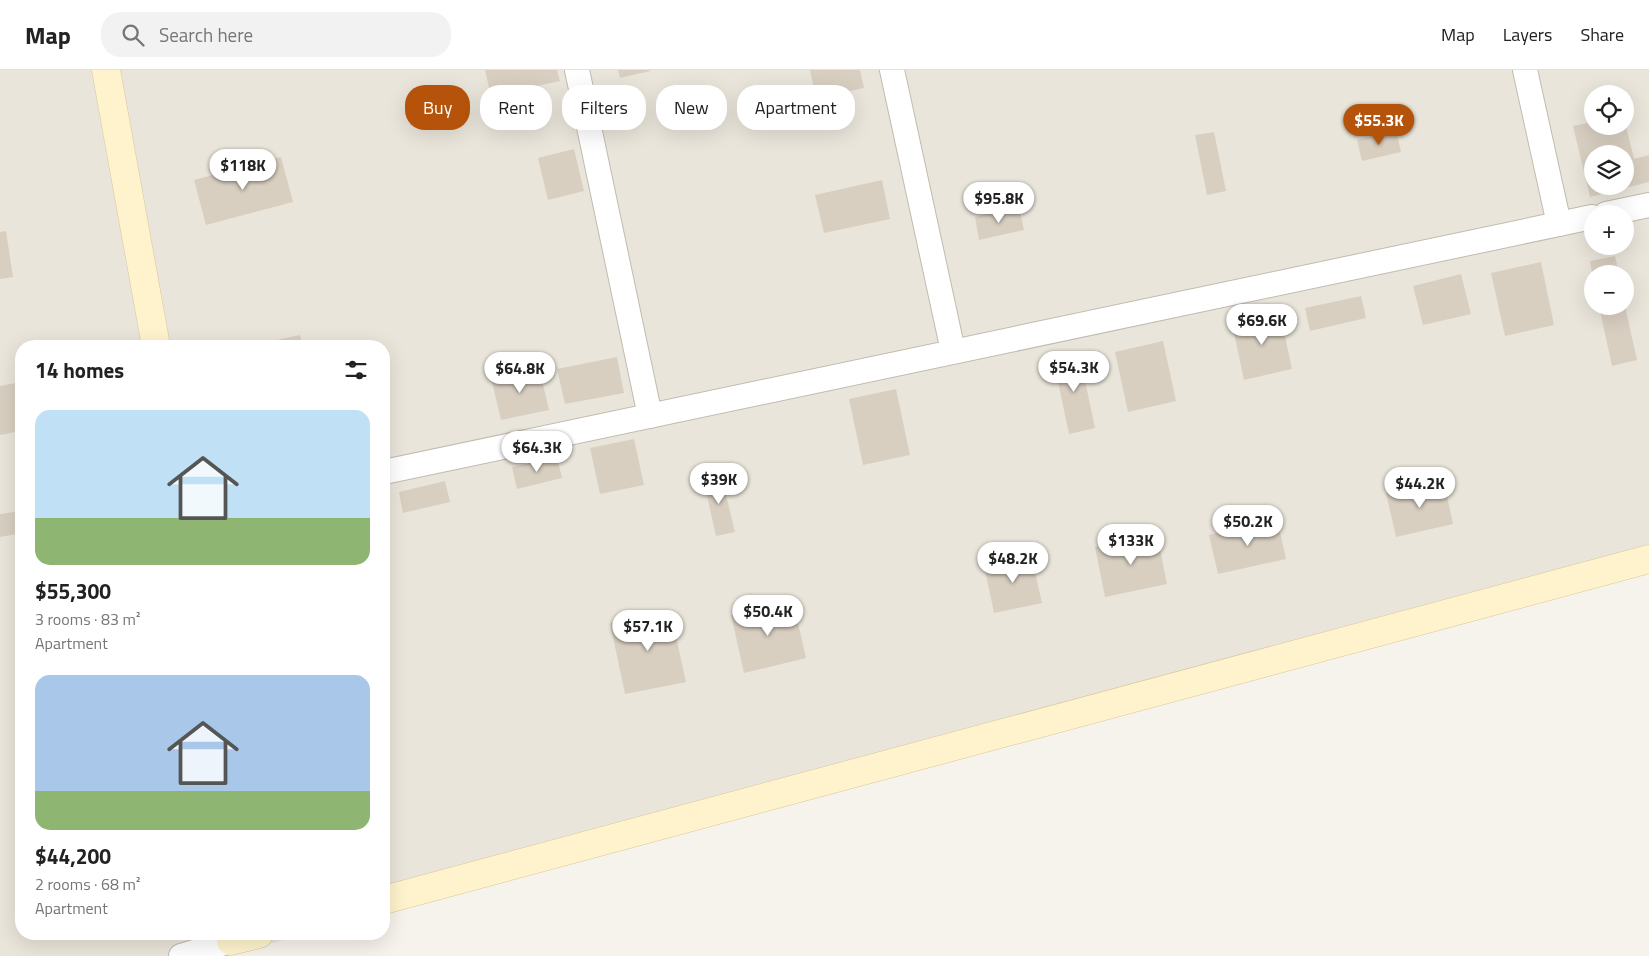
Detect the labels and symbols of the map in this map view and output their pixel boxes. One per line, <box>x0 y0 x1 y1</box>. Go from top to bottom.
pin: $55.3K <box>1338 104 1420 146</box>
pin: $118K <box>208 148 278 191</box>
pin: $95.8K <box>958 182 1040 224</box>
pin: $69.6K <box>1221 304 1303 346</box>
pin: $54.3K <box>1033 350 1115 393</box>
pin: $64.8K <box>479 352 561 394</box>
pin: $64.3K <box>496 430 578 473</box>
pin: $39K <box>689 462 749 505</box>
pin: $44.2K <box>1379 466 1461 509</box>
pin: $50.2K <box>1207 504 1289 547</box>
pin: $133K <box>1096 524 1166 566</box>
pin: $48.2K <box>972 542 1054 584</box>
pin: $50.4K <box>727 594 809 637</box>
pin: $57.1K <box>607 610 689 652</box>

